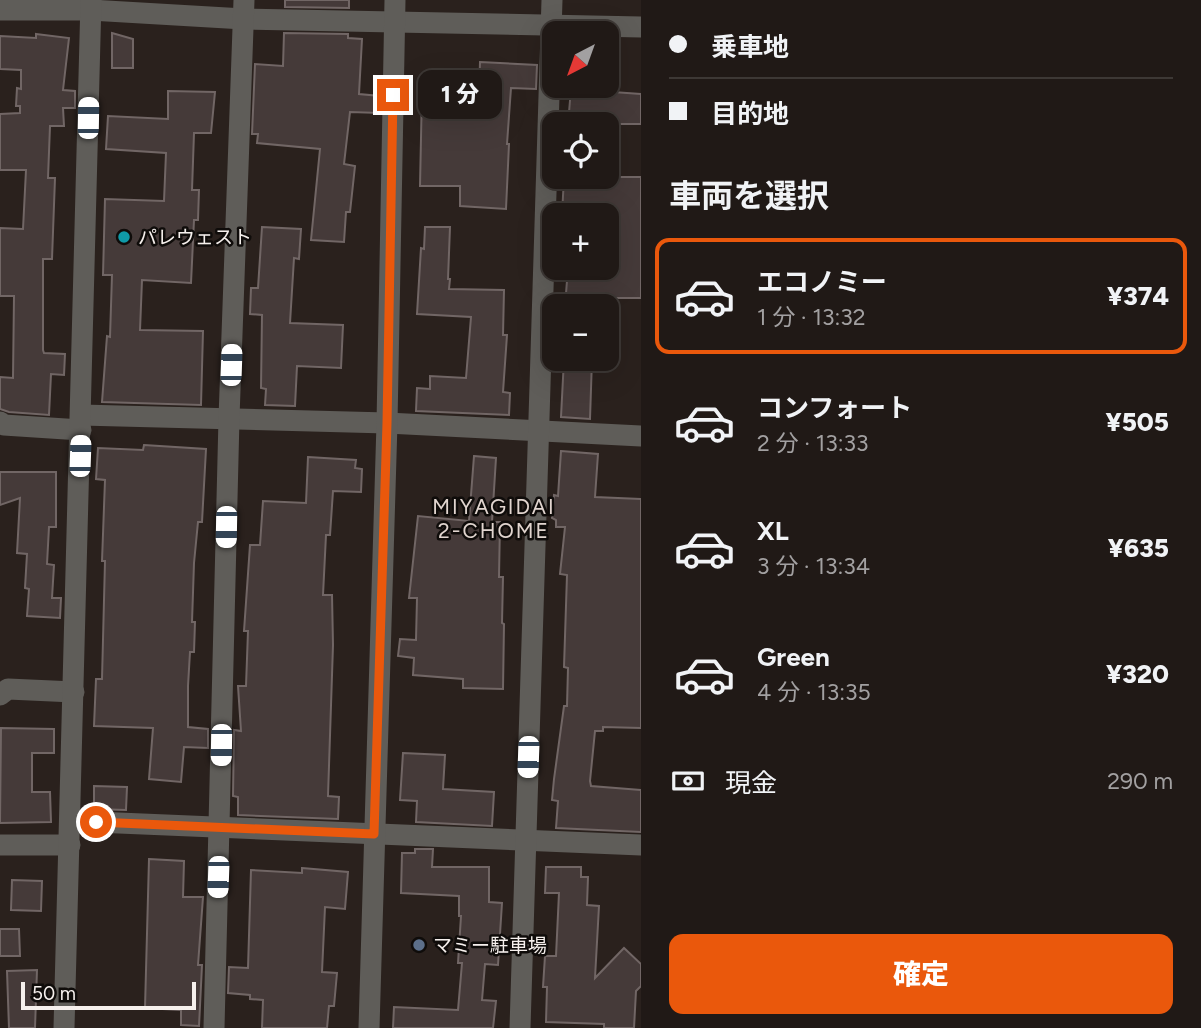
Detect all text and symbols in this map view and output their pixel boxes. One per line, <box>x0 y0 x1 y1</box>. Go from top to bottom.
north arrow <box>542 21 620 98</box>
map controls <box>542 21 619 371</box>
text: 乗車地 <box>711 31 789 63</box>
callout: 1 分 <box>418 70 502 119</box>
route end <box>377 79 409 111</box>
text: 1 分 <box>441 80 479 108</box>
car <box>78 97 99 139</box>
text: 目的地 <box>711 98 789 130</box>
button: locate <box>542 112 619 189</box>
text: 車両を選択 <box>669 177 829 215</box>
button: + <box>542 203 619 280</box>
place label: パレウェスト <box>138 226 252 249</box>
marker: パレウェスト <box>116 229 132 245</box>
icon: car <box>673 265 736 328</box>
text: エコノミー <box>757 266 887 298</box>
text: ¥374 <box>1107 280 1169 312</box>
button: − <box>542 294 619 371</box>
text: 1 分 · 13:32 <box>757 303 866 331</box>
car <box>220 344 243 386</box>
icon: car <box>673 391 736 454</box>
text: コンフォート <box>757 392 912 424</box>
text: ¥505 <box>1106 406 1169 438</box>
text: 2 分 · 13:33 <box>757 429 869 457</box>
car <box>69 435 92 477</box>
district label: MIYAGIDAI 2-CHOME <box>432 494 556 543</box>
car <box>216 506 237 548</box>
text: XL <box>757 515 789 547</box>
icon: car <box>673 517 736 580</box>
text: ¥635 <box>1108 532 1169 564</box>
text: 3 分 · 13:34 <box>757 552 870 580</box>
text: Green <box>757 641 830 673</box>
icon: car <box>673 643 736 706</box>
text: ¥320 <box>1106 658 1169 690</box>
text: 4 分 · 13:35 <box>757 678 871 706</box>
car <box>211 724 232 766</box>
car <box>517 736 540 778</box>
icon: cash <box>669 762 707 800</box>
text: 現金 <box>725 767 777 799</box>
text: 290 m <box>1107 767 1173 795</box>
route start <box>80 806 112 838</box>
car <box>207 856 230 898</box>
place label: マミー駐車場 <box>433 934 547 957</box>
button: 確定 <box>669 934 1173 1014</box>
marker: マミー駐車場 <box>411 937 427 953</box>
scale bar <box>21 979 196 1011</box>
text: 50 m <box>32 982 76 1005</box>

